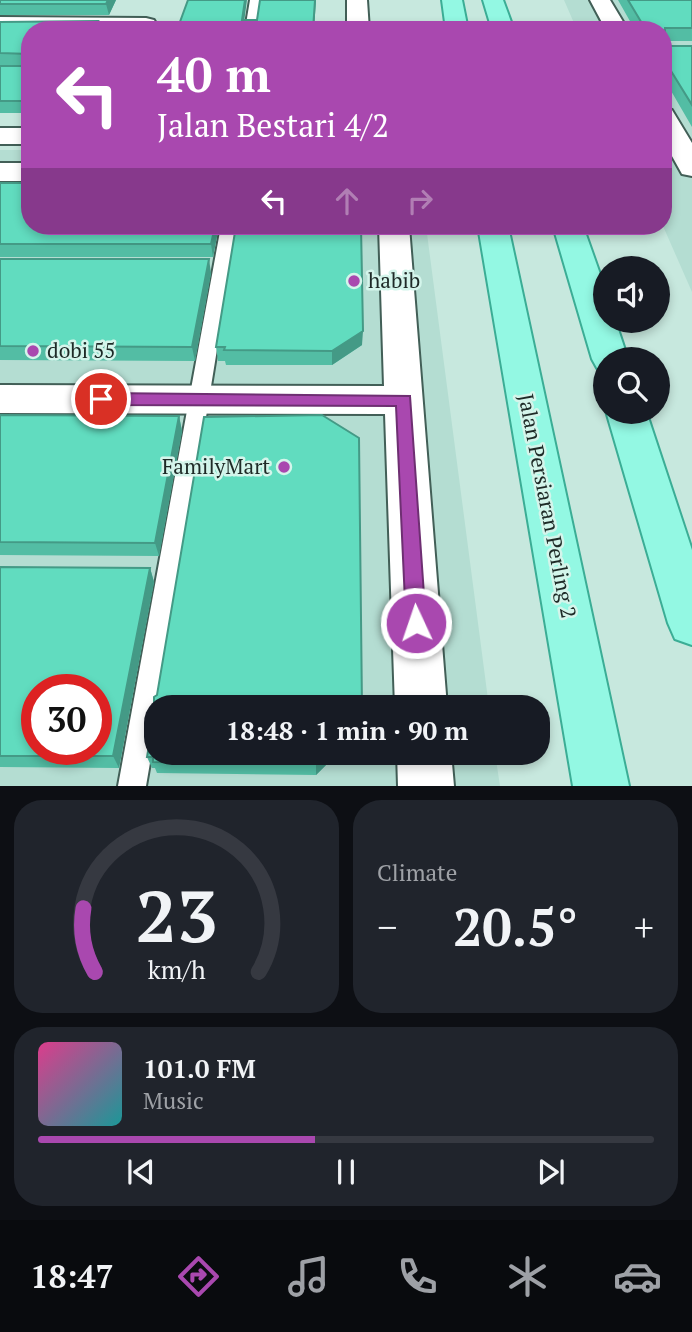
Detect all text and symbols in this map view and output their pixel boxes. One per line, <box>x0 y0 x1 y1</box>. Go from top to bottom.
text: 40 m <box>157 41 271 106</box>
icon: left <box>42 49 133 140</box>
text: Jalan Bestari 4/2 <box>157 104 389 146</box>
icon: left <box>255 182 293 220</box>
icon: ahead <box>328 182 366 220</box>
icon: right <box>401 182 439 220</box>
map controls <box>593 256 670 424</box>
button: sound <box>593 256 670 333</box>
place label: habib <box>368 266 420 294</box>
marker: habib <box>346 273 362 289</box>
place label: dobi 55 <box>47 336 116 364</box>
marker: dobi 55 <box>25 343 41 359</box>
button: search <box>593 347 670 424</box>
pin <box>71 369 131 429</box>
icon: arrive <box>82 380 120 418</box>
street label: Jalan Persiaran Perling 2 <box>512 391 583 620</box>
place label: FamilyMart <box>162 452 270 480</box>
marker: FamilyMart <box>276 459 292 475</box>
position arrow <box>379 586 453 660</box>
speed limit sign: 30 <box>21 674 112 765</box>
text: 18:48 · 1 min · 90 m <box>226 713 468 747</box>
text: Climate <box>377 857 457 888</box>
text: 23 <box>135 867 218 964</box>
text: 20.5° <box>453 892 578 961</box>
text: − <box>377 902 397 952</box>
text: + <box>634 902 654 952</box>
text: km/h <box>148 953 206 986</box>
text: 101.0 FM <box>143 1051 256 1085</box>
text: Music <box>143 1085 204 1116</box>
icon: previous <box>122 1153 160 1191</box>
icon: pause <box>327 1153 365 1191</box>
icon: next <box>532 1153 570 1191</box>
icon: directions <box>174 1252 223 1301</box>
icon: music <box>284 1252 333 1301</box>
icon: phone <box>393 1252 442 1301</box>
icon: climate <box>503 1252 552 1301</box>
icon: car <box>613 1252 662 1301</box>
text: 18:47 <box>30 1255 114 1297</box>

